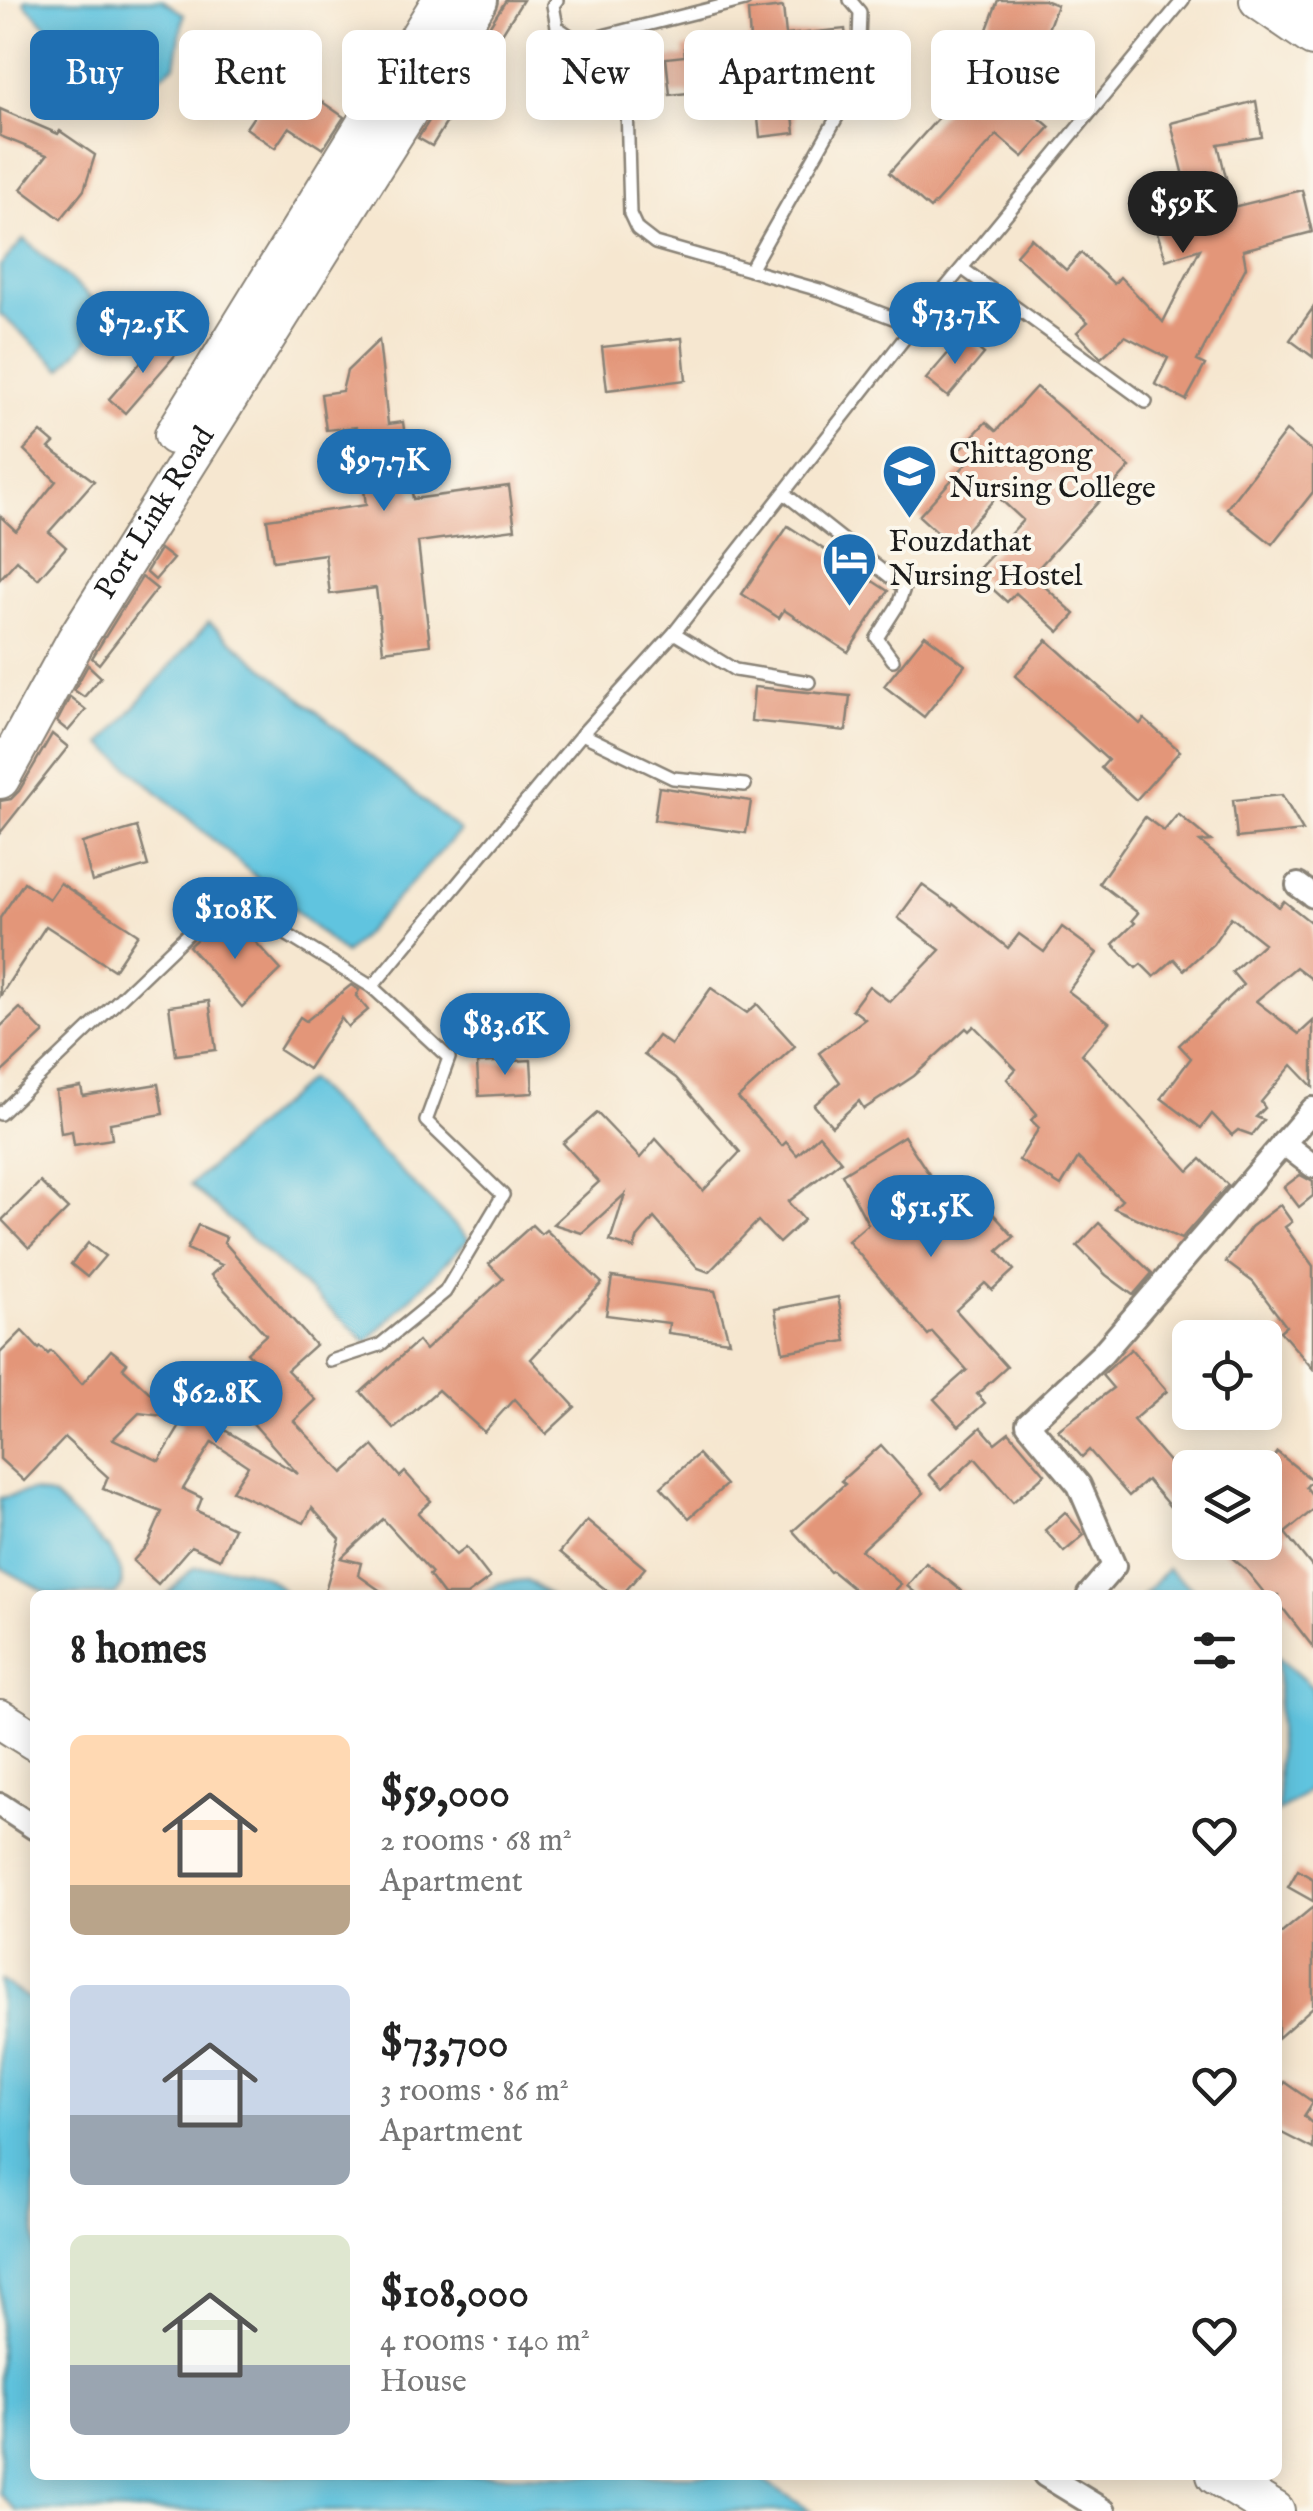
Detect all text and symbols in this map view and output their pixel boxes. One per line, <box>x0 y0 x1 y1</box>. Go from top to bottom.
chip: Buy <box>30 30 159 120</box>
chip: Rent <box>179 30 322 120</box>
chip: Filters <box>342 30 506 120</box>
chip: New <box>526 30 664 120</box>
chip: Apartment <box>684 30 911 120</box>
chip: House <box>931 30 1095 120</box>
pin: $59K <box>1124 171 1242 256</box>
text: $59K <box>1150 183 1216 224</box>
pin: $73.7K <box>874 282 1036 367</box>
pin: $72.5K <box>62 291 224 376</box>
text: $73.7K <box>911 294 999 335</box>
text: $72.5K <box>98 303 188 344</box>
street label: Port Link Road <box>87 419 224 607</box>
pin: $97.7K <box>303 429 465 514</box>
place label: Chittagong Nursing College <box>949 436 1156 508</box>
text: $97.7K <box>339 441 429 482</box>
school or university icon: Chittagong Nursing College <box>880 442 940 521</box>
place label: Fouzdathat Nursing Hostel <box>889 524 1083 596</box>
hotel icon: Fouzdathat Nursing Hostel <box>820 530 880 609</box>
pin: $108K <box>165 877 305 962</box>
text: $108K <box>195 889 275 930</box>
pin: $83.6K <box>424 993 586 1078</box>
text: $83.6K <box>462 1005 548 1046</box>
pin: $51.5K <box>850 1175 1012 1260</box>
text: $51.5K <box>890 1187 972 1228</box>
map controls <box>1172 1320 1282 1560</box>
button: locate <box>1172 1320 1282 1430</box>
pin: $62.8K <box>135 1361 297 1446</box>
text: $62.8K <box>172 1373 260 1414</box>
button: layers <box>1172 1450 1282 1560</box>
icon: filters <box>1187 1623 1242 1678</box>
text: 8 homes <box>70 1624 207 1677</box>
text: $59,000 <box>380 1768 510 1821</box>
icon: home <box>150 1775 270 1895</box>
icon: heart <box>1187 1808 1242 1863</box>
text: 2 rooms · 68 m² <box>380 1821 572 1862</box>
text: Apartment <box>380 1862 523 1903</box>
text: $73,700 <box>380 2018 508 2071</box>
icon: home <box>150 2025 270 2145</box>
icon: heart <box>1187 2058 1242 2113</box>
text: 3 rooms · 86 m² <box>380 2071 569 2112</box>
text: Apartment <box>380 2112 523 2153</box>
text: $108,000 <box>380 2268 529 2321</box>
icon: home <box>150 2275 270 2395</box>
icon: heart <box>1187 2308 1242 2363</box>
text: 4 rooms · 140 m² <box>380 2321 590 2362</box>
text: House <box>380 2362 467 2403</box>

